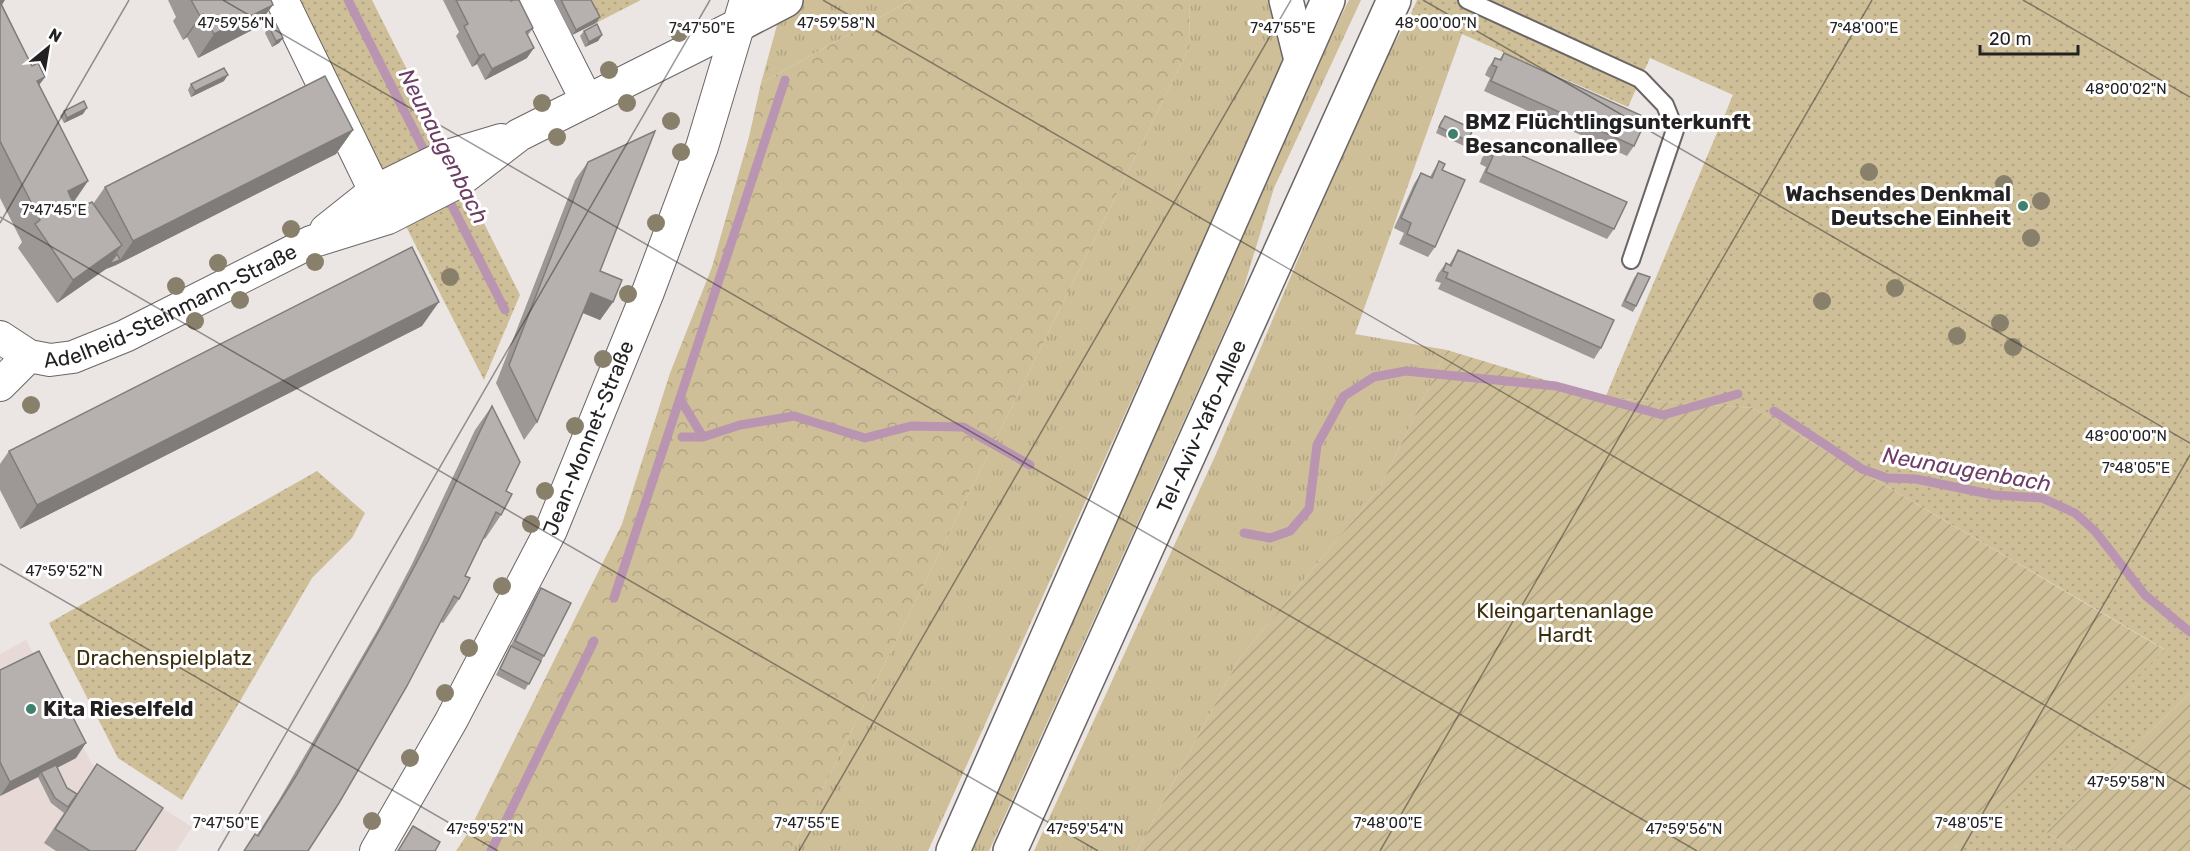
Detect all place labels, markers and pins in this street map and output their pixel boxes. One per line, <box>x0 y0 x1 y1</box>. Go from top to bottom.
place label: BMZ Flüchtlingsunterkunft Besanconallee <box>1465 109 1751 158</box>
marker: BMZ Flüchtlingsunterkunft Besanconallee <box>1446 127 1460 141</box>
place label: Wachsendes Denkmal Deutsche Einheit <box>1785 181 2011 230</box>
marker: Wachsendes Denkmal Deutsche Einheit <box>2016 199 2030 213</box>
place label: Kita Rieselfeld <box>43 696 194 721</box>
marker: Kita Rieselfeld <box>24 702 38 716</box>

